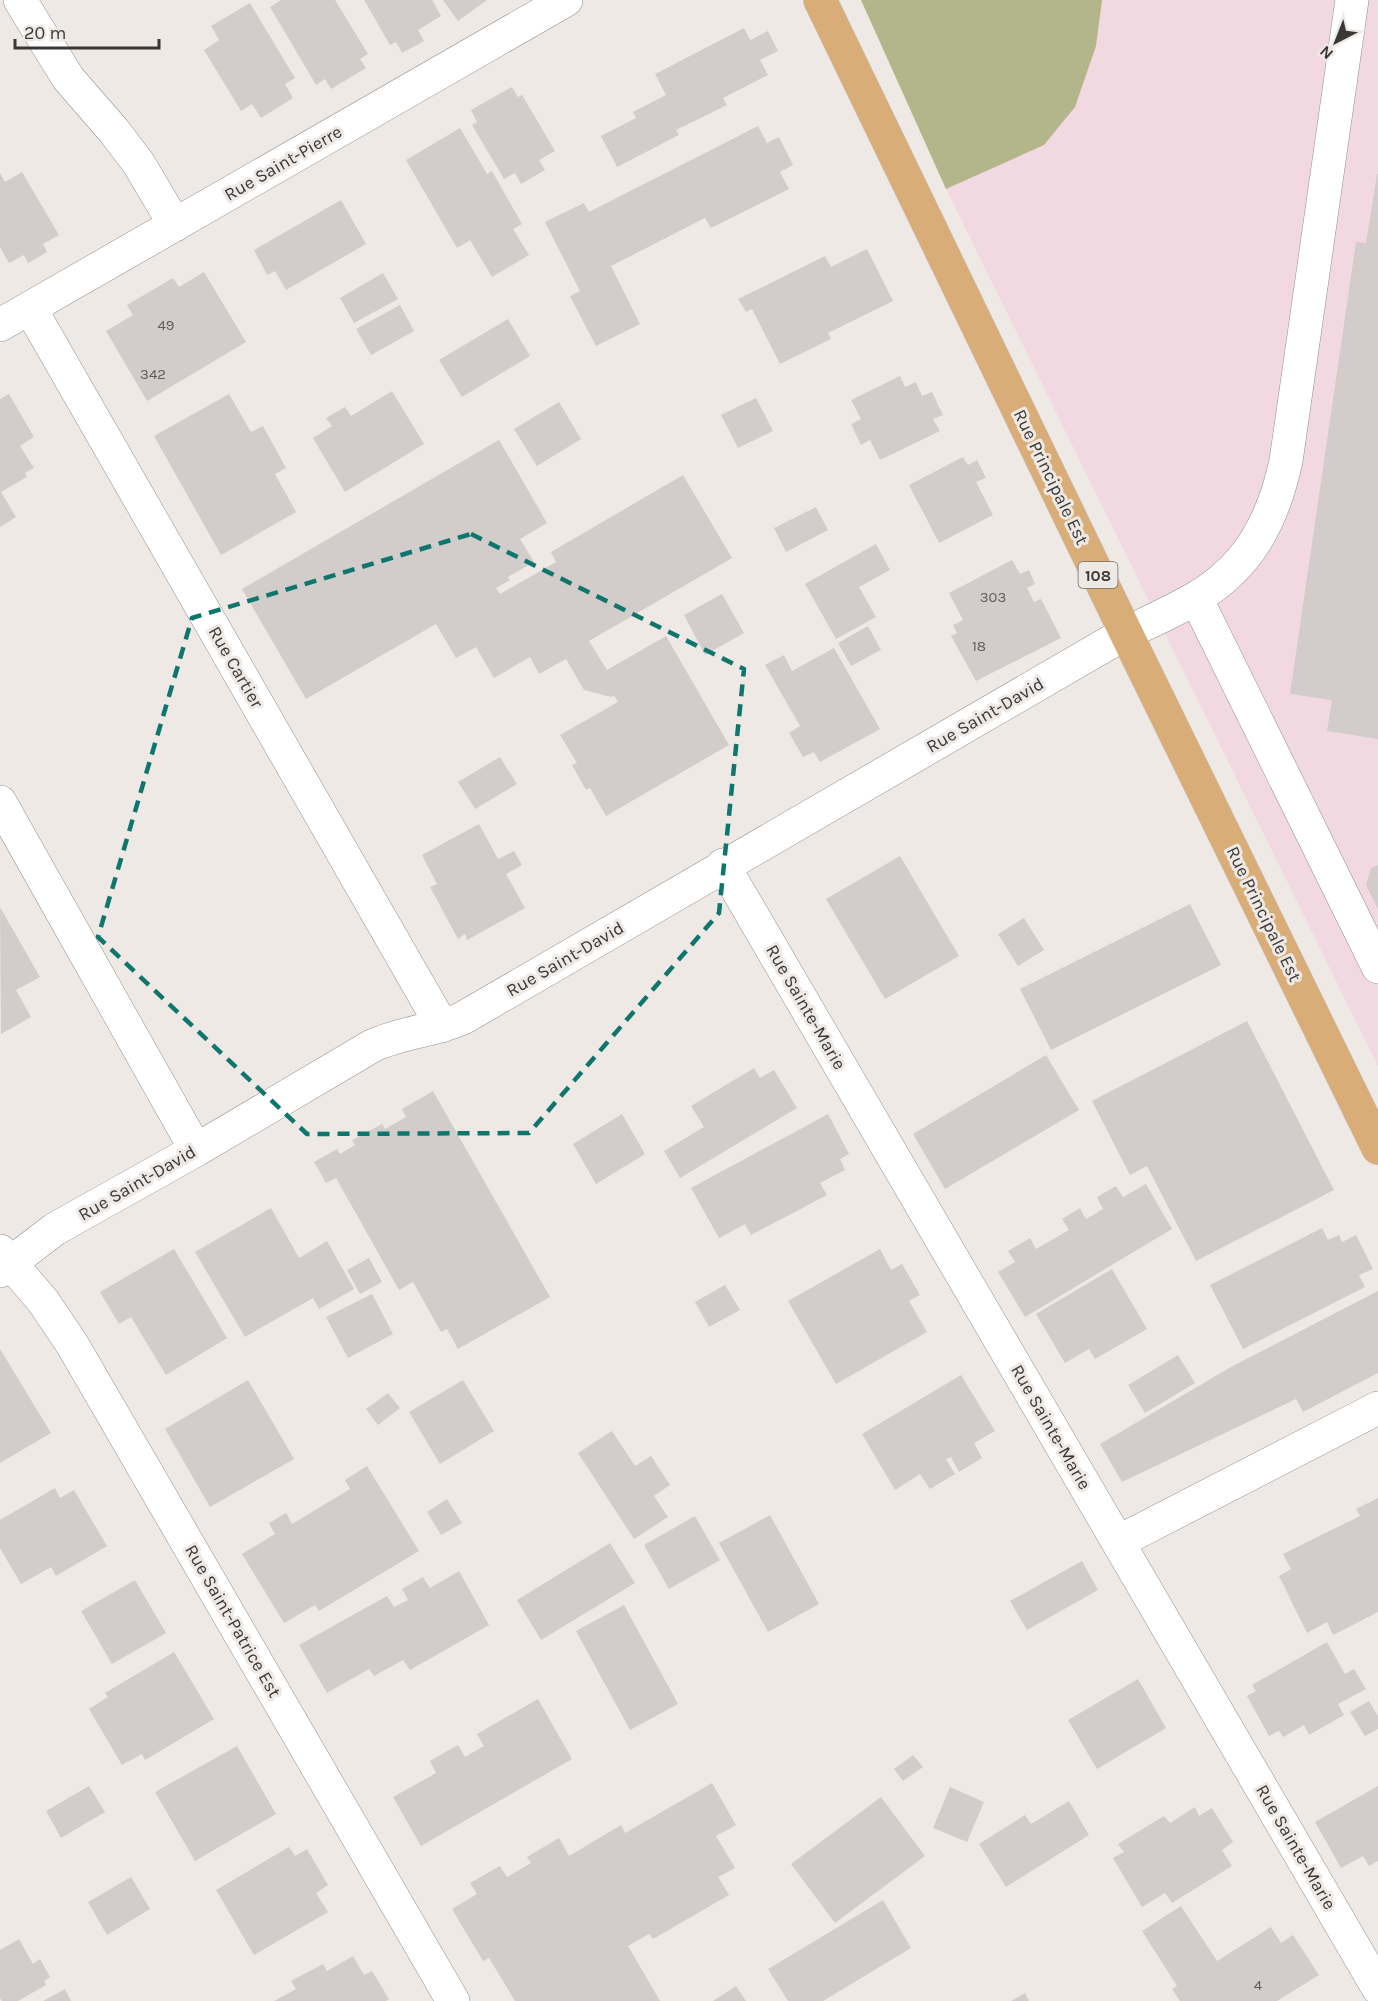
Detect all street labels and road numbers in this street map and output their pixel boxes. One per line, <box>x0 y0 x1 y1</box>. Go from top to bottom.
street label: Rue Saint-Pierre <box>220 120 346 206</box>
street label: Rue Principale Est <box>1009 406 1093 549</box>
road number: 108 <box>1078 562 1118 588</box>
street label: Rue Cartier <box>204 622 268 712</box>
street label: Rue Saint-David <box>922 672 1048 758</box>
street label: Rue Principale Est <box>1222 843 1306 986</box>
street label: Rue Saint-David <box>502 916 628 1002</box>
street label: Rue Sainte-Marie <box>761 940 851 1074</box>
street label: Rue Saint-David <box>74 1140 200 1226</box>
street label: Rue Sainte-Marie <box>1006 1360 1096 1494</box>
street label: Rue Saint-Patrice Est <box>180 1541 286 1702</box>
street label: Rue Sainte-Marie <box>1251 1780 1341 1914</box>

